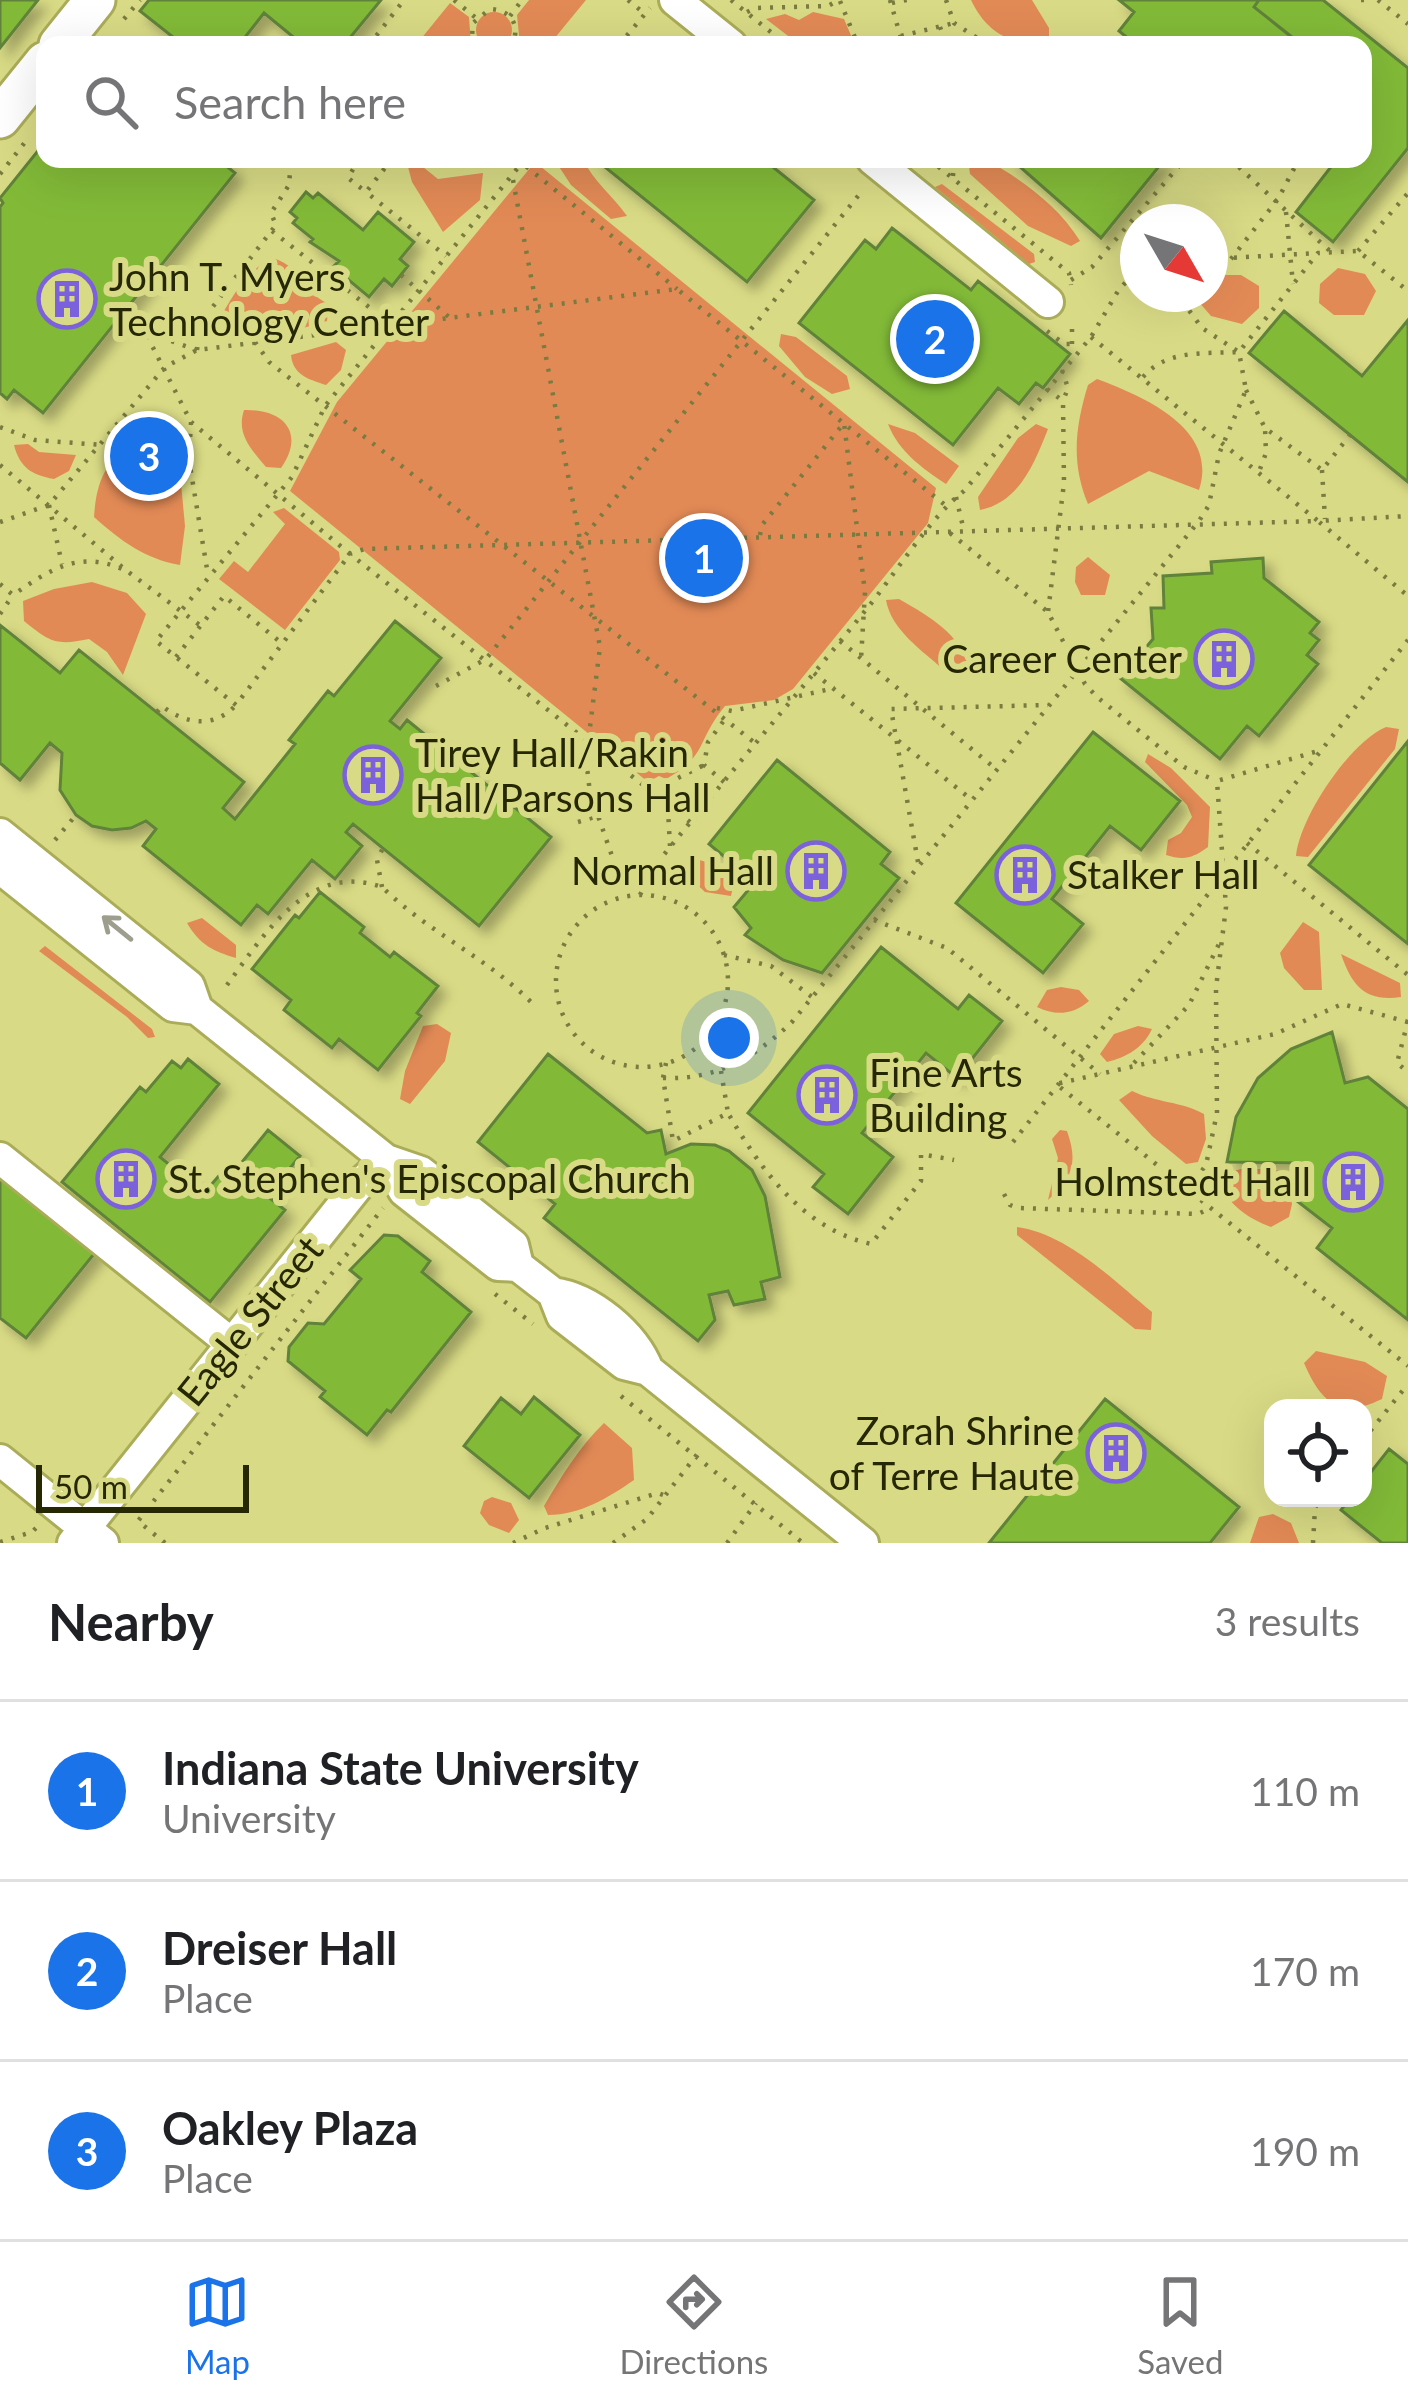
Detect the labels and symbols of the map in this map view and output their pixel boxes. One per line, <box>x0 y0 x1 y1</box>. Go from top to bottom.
north arrow <box>1120 204 1228 312</box>
place label: John T. Myers Technology Center <box>109 253 429 344</box>
building icon: John T. Myers Technology Center <box>36 268 98 330</box>
pin: 2 <box>896 294 974 384</box>
pin: 3 <box>110 411 188 501</box>
pin: 1 <box>665 513 743 603</box>
building icon: Career Center <box>1193 628 1255 690</box>
place label: Career Center <box>942 635 1182 681</box>
place label: Tirey Hall/Rakin Hall/Parsons Hall <box>415 729 710 820</box>
building icon: Tirey Hall/Rakin Hall/Parsons Hall <box>342 744 404 806</box>
building icon: Normal Hall <box>785 840 847 902</box>
building icon: Stalker Hall <box>994 844 1056 906</box>
place label: Normal Hall <box>571 847 774 893</box>
place label: Stalker Hall <box>1067 851 1260 897</box>
one-way arrow <box>101 915 133 942</box>
your location <box>699 1008 759 1068</box>
place label: Fine Arts Building <box>869 1049 1023 1140</box>
building icon: Fine Arts Building <box>796 1064 858 1126</box>
building icon: St. Stephen's Episcopal Church <box>95 1148 157 1210</box>
building icon: Holmstedt Hall <box>1322 1151 1384 1213</box>
place label: St. Stephen's Episcopal Church <box>168 1155 691 1201</box>
place label: Holmstedt Hall <box>1054 1158 1311 1204</box>
street label: Eagle Street <box>167 1226 331 1414</box>
place label: Zorah Shrine of Terre Haute <box>829 1407 1074 1498</box>
building icon: Zorah Shrine of Terre Haute <box>1085 1422 1147 1484</box>
scale bar <box>36 1459 249 1512</box>

